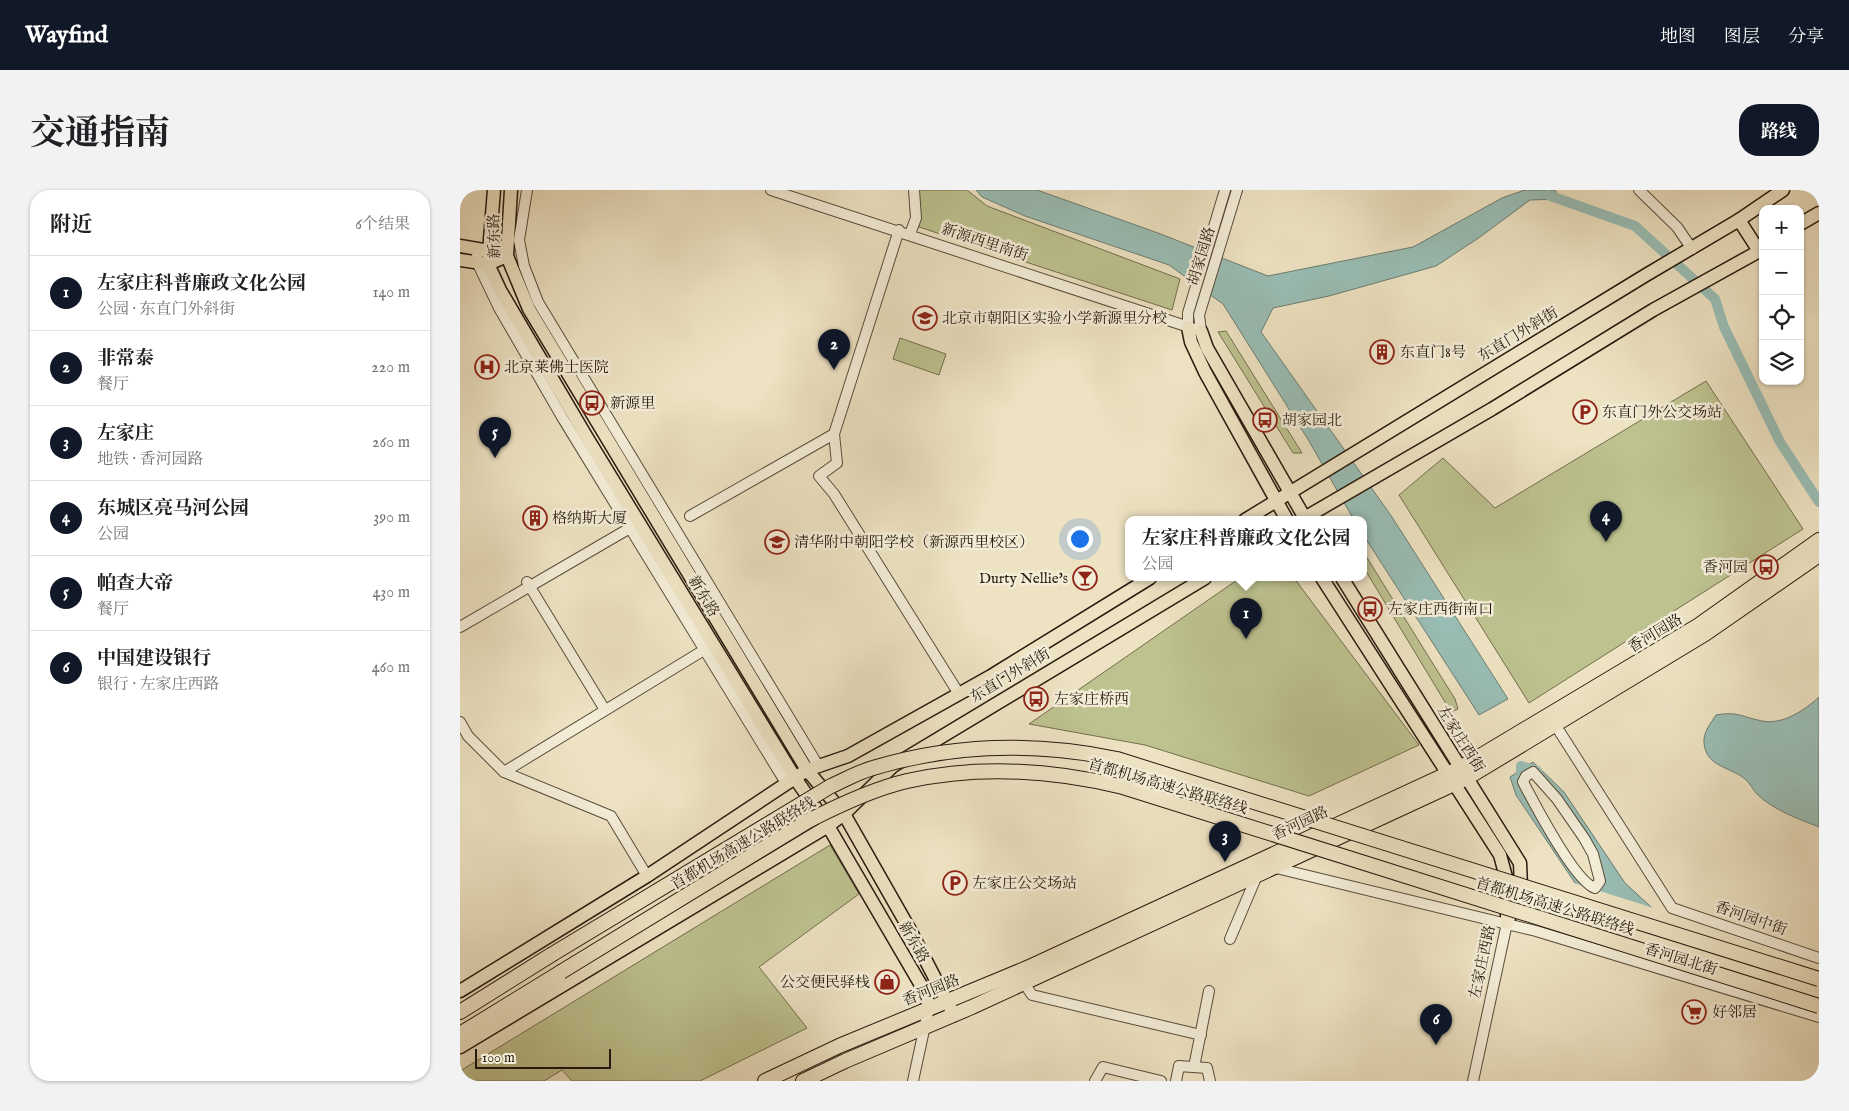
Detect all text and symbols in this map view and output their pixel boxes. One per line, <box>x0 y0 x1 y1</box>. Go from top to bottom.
text: Wayfind <box>25 20 108 51</box>
text: 地图 <box>1660 26 1696 49</box>
text: 图层 <box>1724 26 1760 49</box>
text: 分享 <box>1788 26 1824 49</box>
button: 路线 <box>1739 104 1819 156</box>
text: 交通指南 <box>30 112 170 157</box>
map controls <box>1759 205 1804 385</box>
button: + <box>1759 205 1804 250</box>
text: 附近 <box>50 212 92 239</box>
street label: 新东路 <box>485 213 504 259</box>
text: 6个结果 <box>355 215 410 235</box>
street label: 新源西里南街 <box>939 220 1031 265</box>
street label: 胡家园路 <box>1184 225 1219 288</box>
button: − <box>1759 250 1804 295</box>
text: 左家庄科普廉政文化公园 <box>97 272 306 296</box>
text: 1 <box>63 283 69 303</box>
text: 140 m <box>372 283 410 303</box>
button: locate <box>1759 295 1804 340</box>
text: 公园 · 东直门外斜街 <box>97 300 236 320</box>
street label: 东直门外斜街 <box>1475 303 1562 366</box>
school or university icon: 北京市朝阳区实验小学新源里分校 <box>912 305 938 331</box>
place label: 北京市朝阳区实验小学新源里分校 <box>942 309 1167 328</box>
pin: 2 <box>818 329 850 370</box>
building icon: 东直门8号 <box>1369 339 1395 365</box>
button: layers <box>1759 340 1804 385</box>
place label: 东直门8号 <box>1400 343 1466 362</box>
text: 非常泰 <box>97 347 154 371</box>
hospital icon: 北京莱佛士医院 <box>474 354 500 380</box>
text: 2 <box>62 358 70 378</box>
text: 220 m <box>371 358 410 378</box>
place label: 北京莱佛士医院 <box>504 358 609 377</box>
text: 餐厅 <box>97 375 129 395</box>
bus stop icon: 新源里 <box>579 390 605 416</box>
place label: 新源里 <box>610 394 655 413</box>
parking icon: 东直门外公交场站 <box>1572 399 1598 425</box>
place label: 东直门外公交场站 <box>1602 403 1722 422</box>
bus stop icon: 胡家园北 <box>1252 407 1278 433</box>
place label: 胡家园北 <box>1282 411 1342 430</box>
pin: 5 <box>479 417 511 458</box>
text: 左家庄 <box>97 422 154 446</box>
text: 3 <box>63 433 69 453</box>
text: 260 m <box>372 433 410 453</box>
text: 地铁 · 香河园路 <box>97 450 204 470</box>
text: 东城区亮马河公园 <box>97 497 249 521</box>
pin: 4 <box>1590 501 1622 542</box>
building icon: 格纳斯大厦 <box>522 505 548 531</box>
text: 4 <box>62 508 70 528</box>
text: 390 m <box>373 508 410 528</box>
place label: 格纳斯大厦 <box>552 509 627 528</box>
popup <box>1125 516 1367 581</box>
text: 公园 <box>97 525 129 545</box>
your location <box>1067 526 1093 552</box>
text: 左家庄科普廉政文化公园 <box>1141 527 1351 551</box>
school or university icon: 清华附中朝阳学校（新源西里校区） <box>764 529 790 555</box>
place label: 清华附中朝阳学校（新源西里校区） <box>794 533 1034 552</box>
bus stop icon: 香河园 <box>1753 554 1779 580</box>
text: 公园 <box>1141 555 1174 575</box>
place label: 香河园 <box>1703 558 1748 577</box>
bar icon: Durty Nellie's <box>1072 565 1098 591</box>
place label: Durty Nellie's <box>979 569 1068 588</box>
text: 帕查大帝 <box>97 572 173 596</box>
street label: 新东路 <box>684 572 723 620</box>
text: 5 <box>63 583 69 603</box>
text: 430 m <box>372 583 410 603</box>
bus stop icon: 左家庄西街南口 <box>1357 596 1383 622</box>
pin: 1 <box>1230 598 1262 639</box>
text: 餐厅 <box>97 600 129 620</box>
place label: 左家庄西街南口 <box>1388 600 1493 619</box>
street label: 香河园路 <box>1625 610 1686 657</box>
street label: 东直门外斜街 <box>967 644 1054 707</box>
text: 中国建设银行 <box>97 647 211 671</box>
text: 6 <box>63 658 69 678</box>
text: 460 m <box>372 658 410 678</box>
text: 银行 · 左家庄西路 <box>97 675 220 695</box>
bus stop icon: 左家庄桥西 <box>1023 686 1049 712</box>
place label: 左家庄桥西 <box>1054 690 1129 709</box>
street label: 左家庄西街 <box>1433 702 1489 776</box>
street label: 首都机场高速公路联络线 <box>1086 755 1250 818</box>
street label: 首都机场高速公路联络线 <box>668 793 819 894</box>
street label: 香河园路 <box>1269 802 1331 845</box>
pin: 3 <box>1209 821 1241 862</box>
parking icon: 左家庄公交场站 <box>942 870 968 896</box>
street label: 首都机场高速公路联络线 <box>1473 873 1637 940</box>
place label: 左家庄公交场站 <box>972 874 1077 893</box>
street label: 香河园中街 <box>1712 897 1789 940</box>
street label: 新东路 <box>894 918 933 966</box>
street label: 左家庄西路 <box>1465 923 1500 1001</box>
street label: 香河园北街 <box>1642 939 1720 980</box>
shop icon: 公交便民驿栈 <box>874 969 900 995</box>
street label: 香河园路 <box>900 970 963 1011</box>
place label: 公交便民驿栈 <box>780 973 870 992</box>
supermarket icon: 好邻居 <box>1681 999 1707 1025</box>
place label: 好邻居 <box>1712 1003 1757 1022</box>
pin: 6 <box>1420 1004 1452 1045</box>
scale bar <box>475 1046 611 1069</box>
text: 100 m <box>482 1049 515 1067</box>

